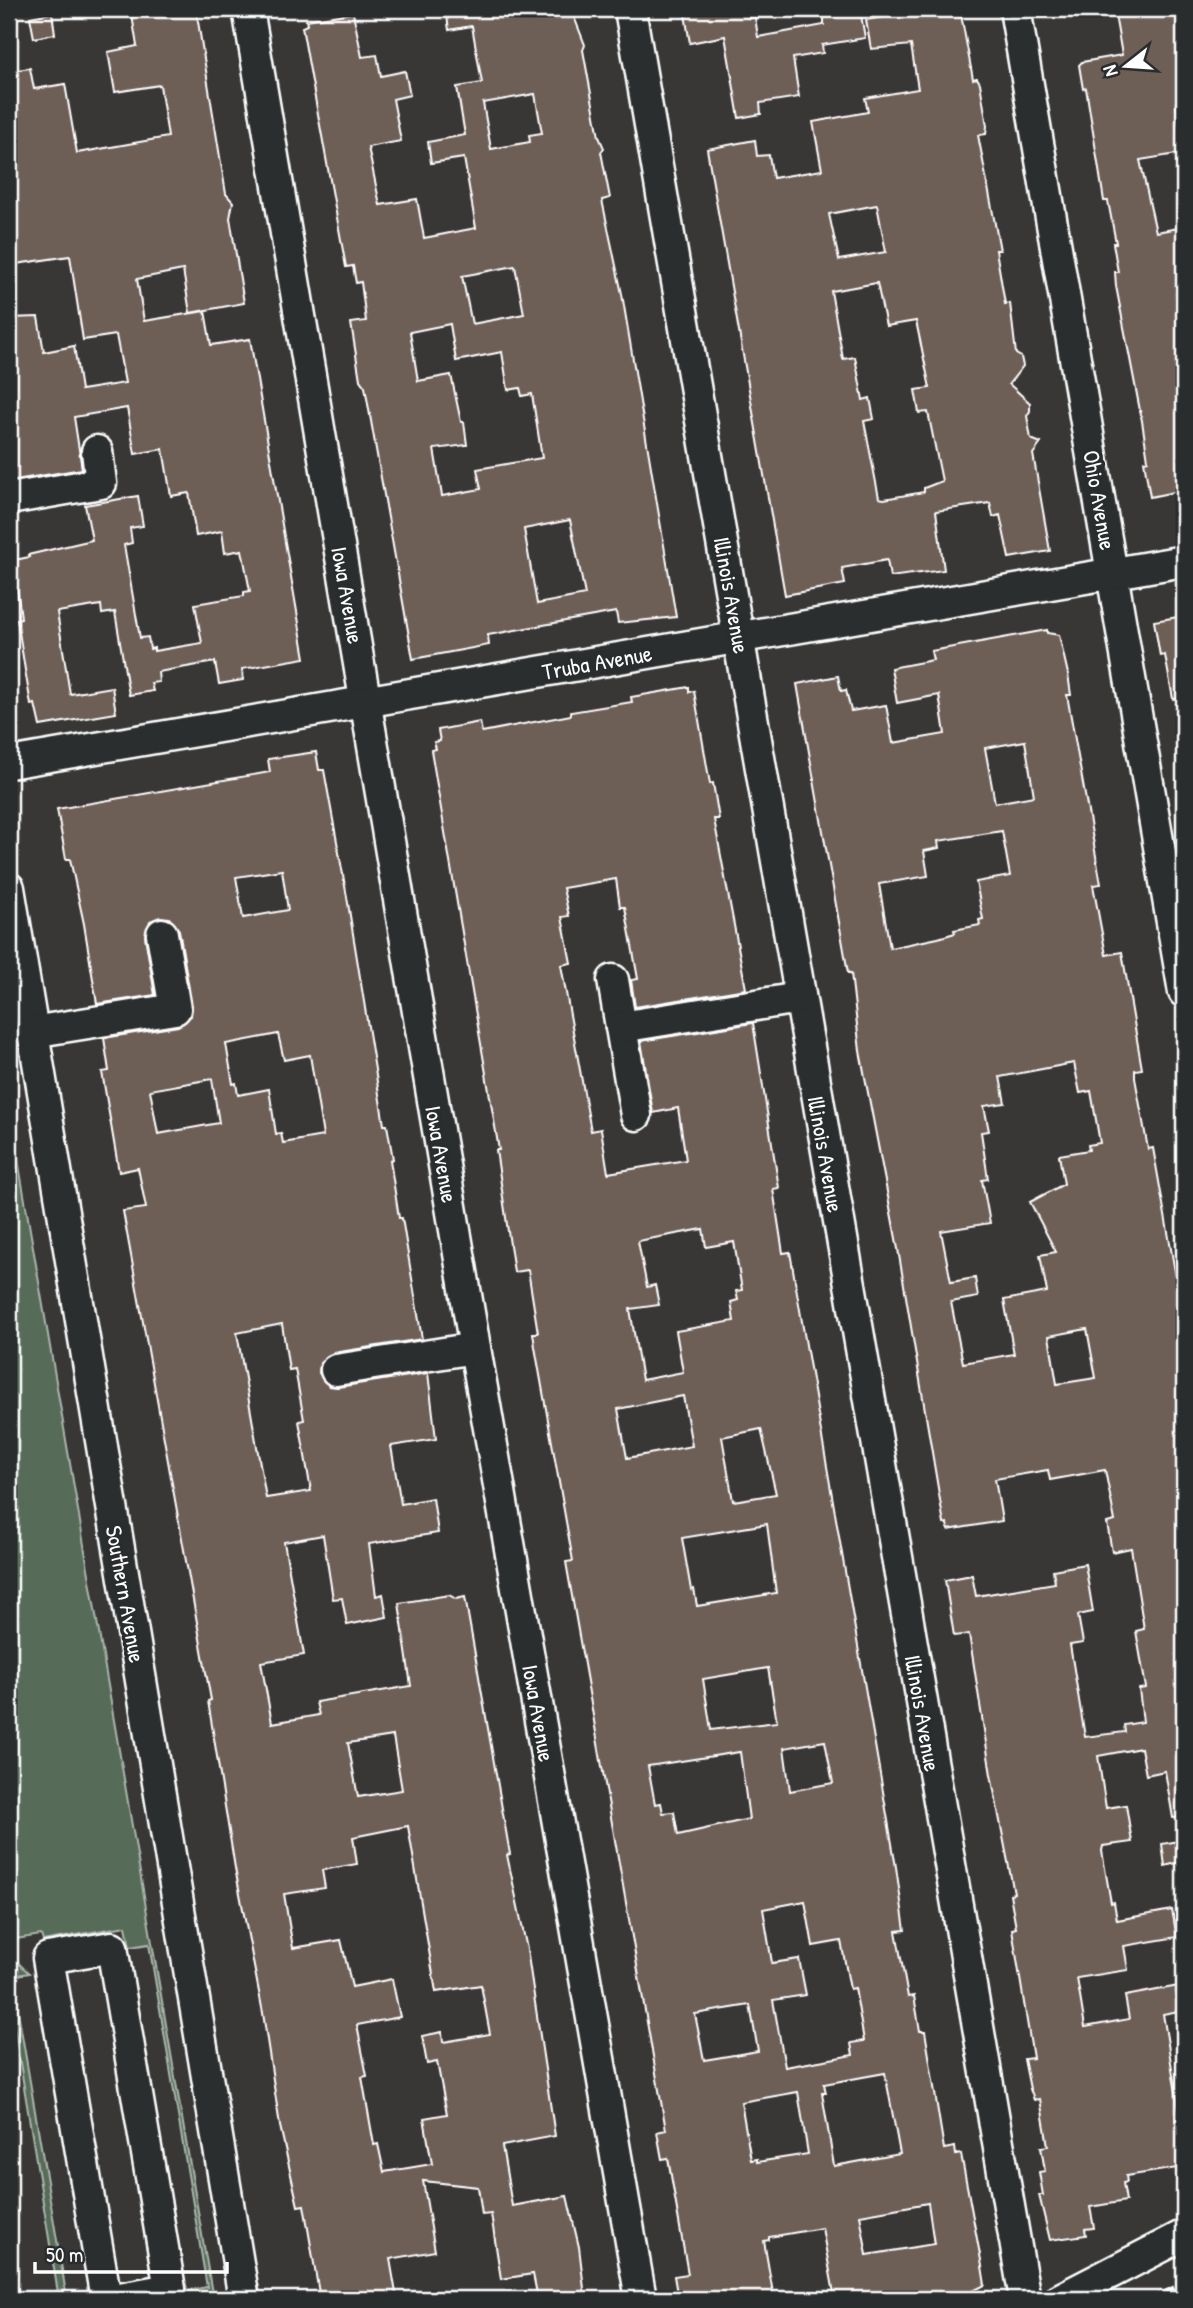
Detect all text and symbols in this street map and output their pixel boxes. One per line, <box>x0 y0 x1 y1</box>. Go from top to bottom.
north arrow <box>1092 32 1162 102</box>
text: N <box>1096 62 1124 80</box>
street label: Ohio Avenue <box>1076 448 1124 552</box>
street label: Illinois Avenue <box>707 534 757 656</box>
street label: Iowa Avenue <box>324 544 372 646</box>
street label: Truba Avenue <box>540 637 654 687</box>
street label: Illinois Avenue <box>801 1093 851 1215</box>
street label: Iowa Avenue <box>418 1103 466 1205</box>
street label: Southern Avenue <box>99 1523 153 1665</box>
street label: Illinois Avenue <box>898 1652 948 1774</box>
street label: Iowa Avenue <box>515 1662 563 1764</box>
scale bar <box>35 2231 228 2275</box>
text: 50 m <box>46 2240 83 2269</box>

